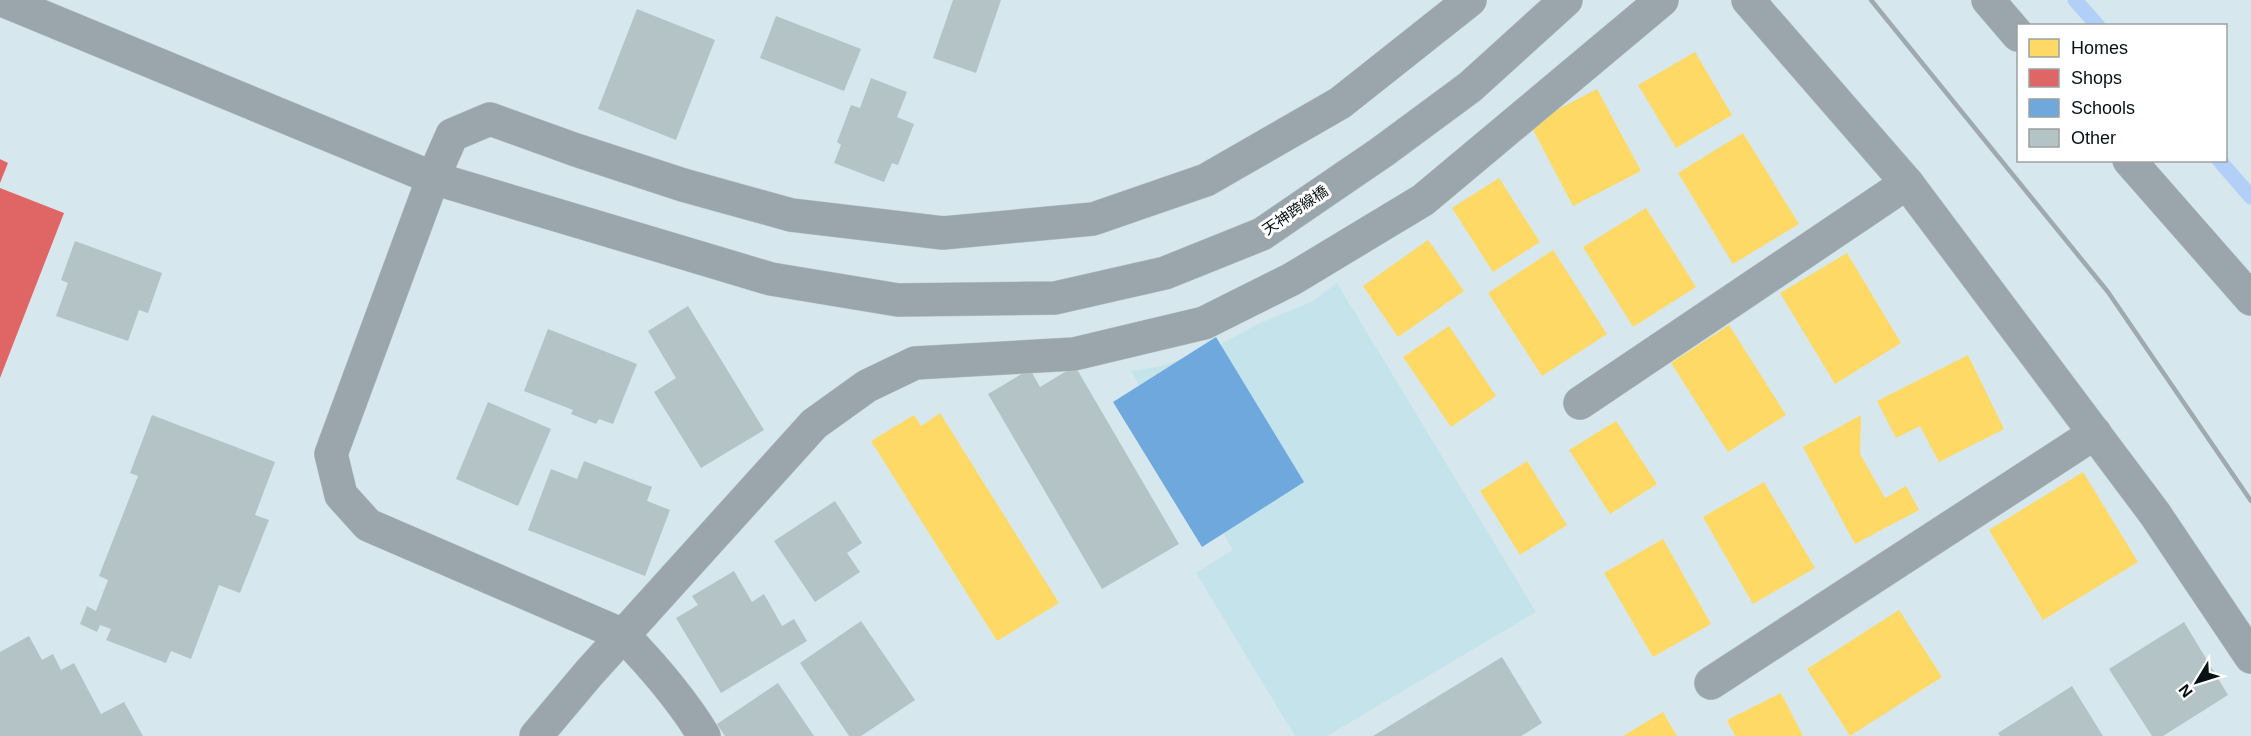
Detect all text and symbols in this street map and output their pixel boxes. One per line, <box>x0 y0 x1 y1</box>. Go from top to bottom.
legend <box>2017 24 2227 162</box>
text: Homes <box>2071 38 2128 58</box>
text: Shops <box>2071 68 2122 88</box>
text: Schools <box>2071 98 2135 118</box>
text: Other <box>2071 128 2116 148</box>
street label: 天神跨線橋 <box>1259 182 1331 238</box>
north arrow <box>2167 652 2227 712</box>
text: N <box>2175 681 2196 701</box>

